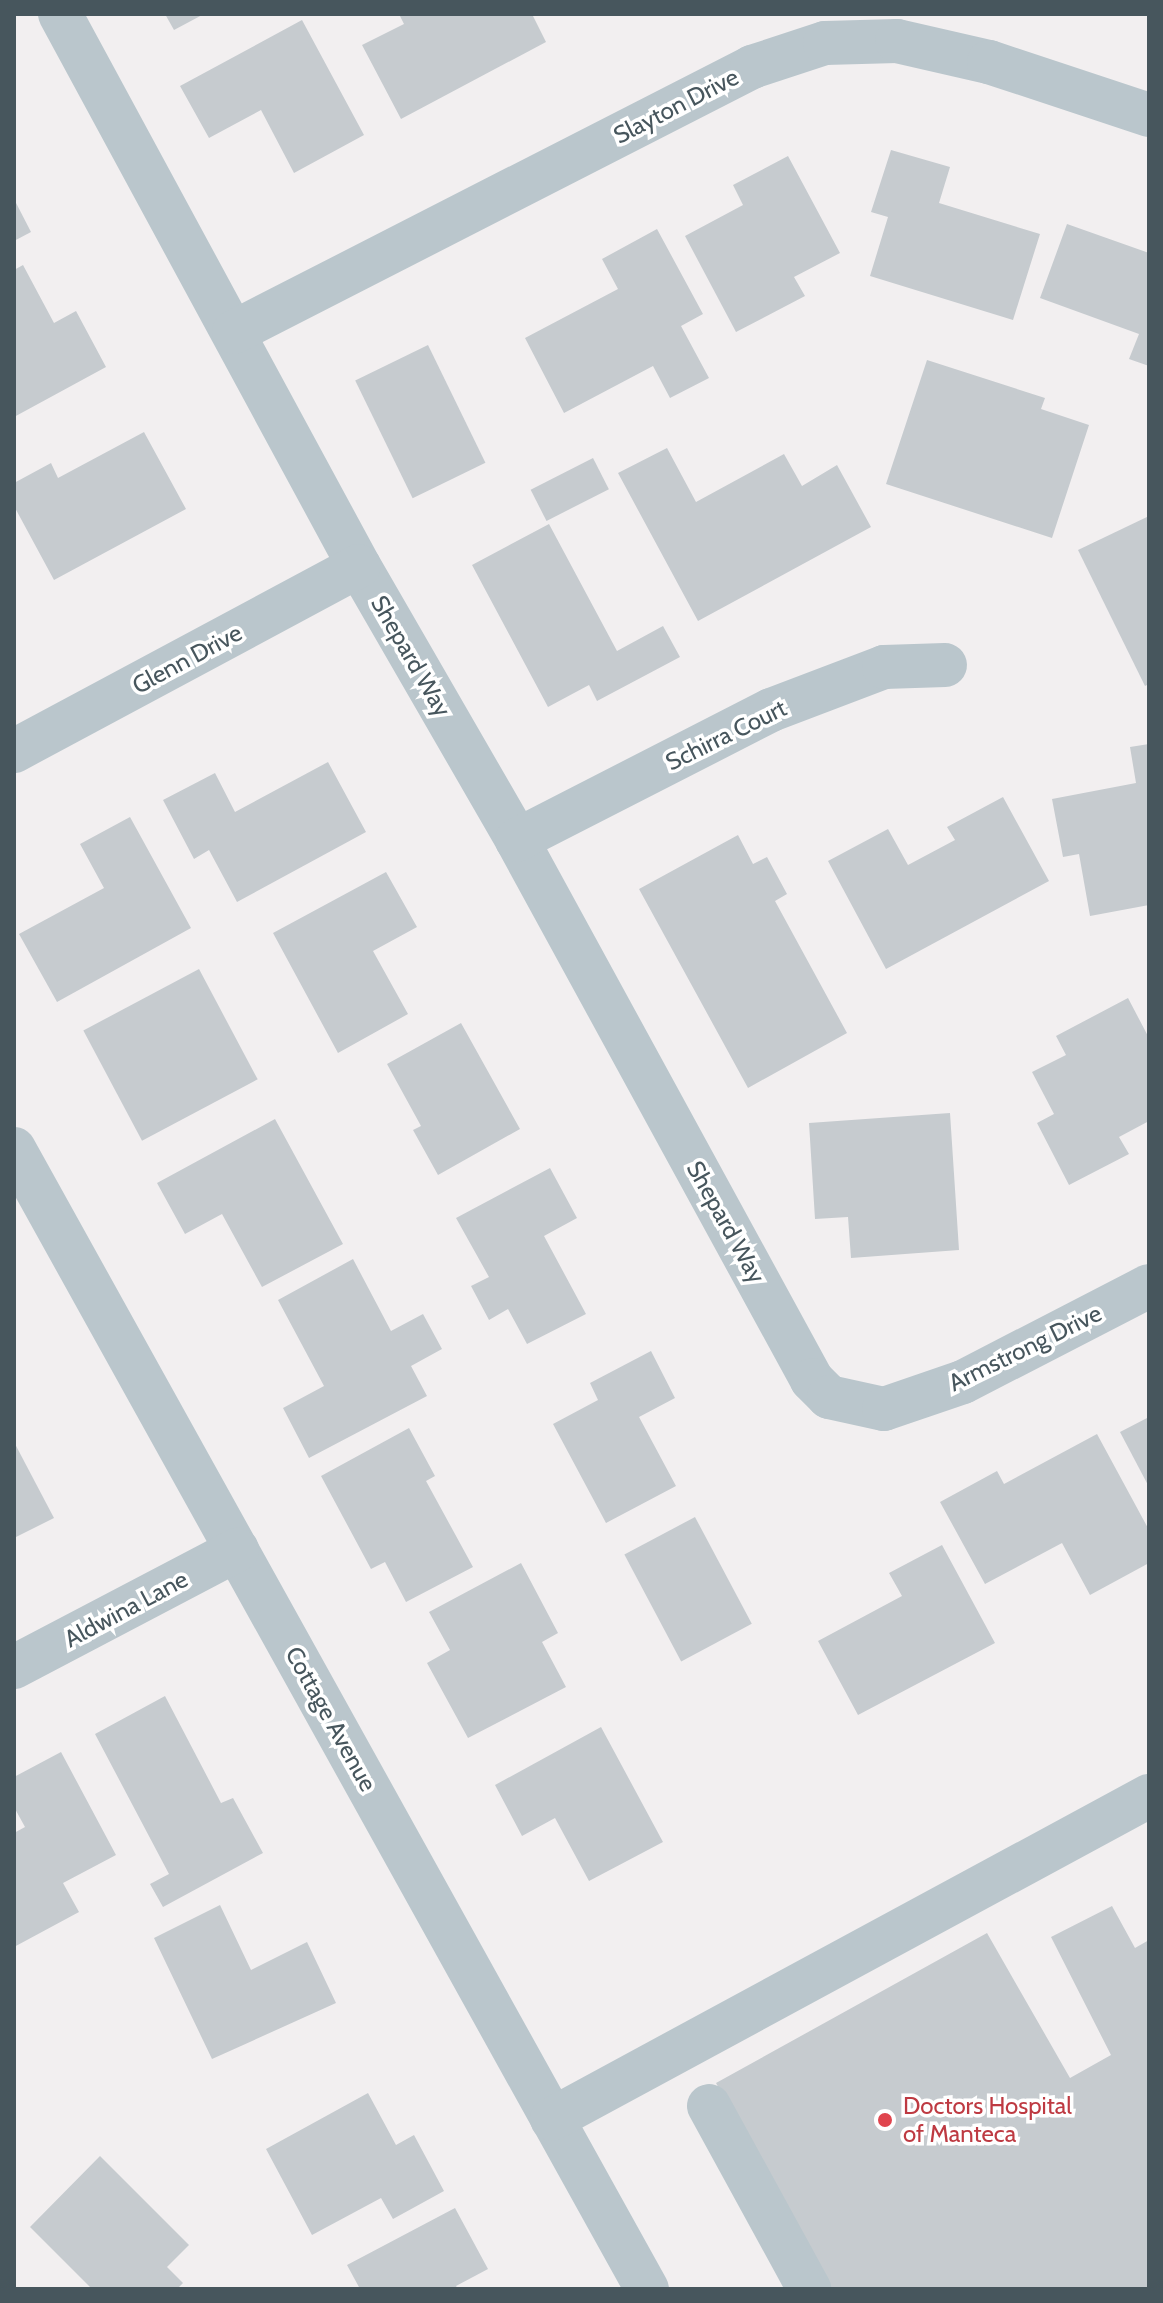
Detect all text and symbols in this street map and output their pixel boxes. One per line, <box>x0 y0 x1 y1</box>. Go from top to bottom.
street label: Slayton Drive <box>609 62 743 150</box>
street label: Shepard Way <box>365 590 457 722</box>
street label: Glenn Drive <box>127 618 247 700</box>
street label: Schirra Court <box>661 693 791 777</box>
street label: Shepard Way <box>681 1156 771 1288</box>
street label: Armstrong Drive <box>944 1299 1106 1397</box>
street label: Aldwina Lane <box>59 1564 193 1654</box>
street label: Cottage Avenue <box>279 1642 383 1796</box>
place label: Doctors Hospital of Manteca <box>903 2092 1072 2148</box>
marker: Doctors Hospital of Manteca <box>874 2109 896 2131</box>

